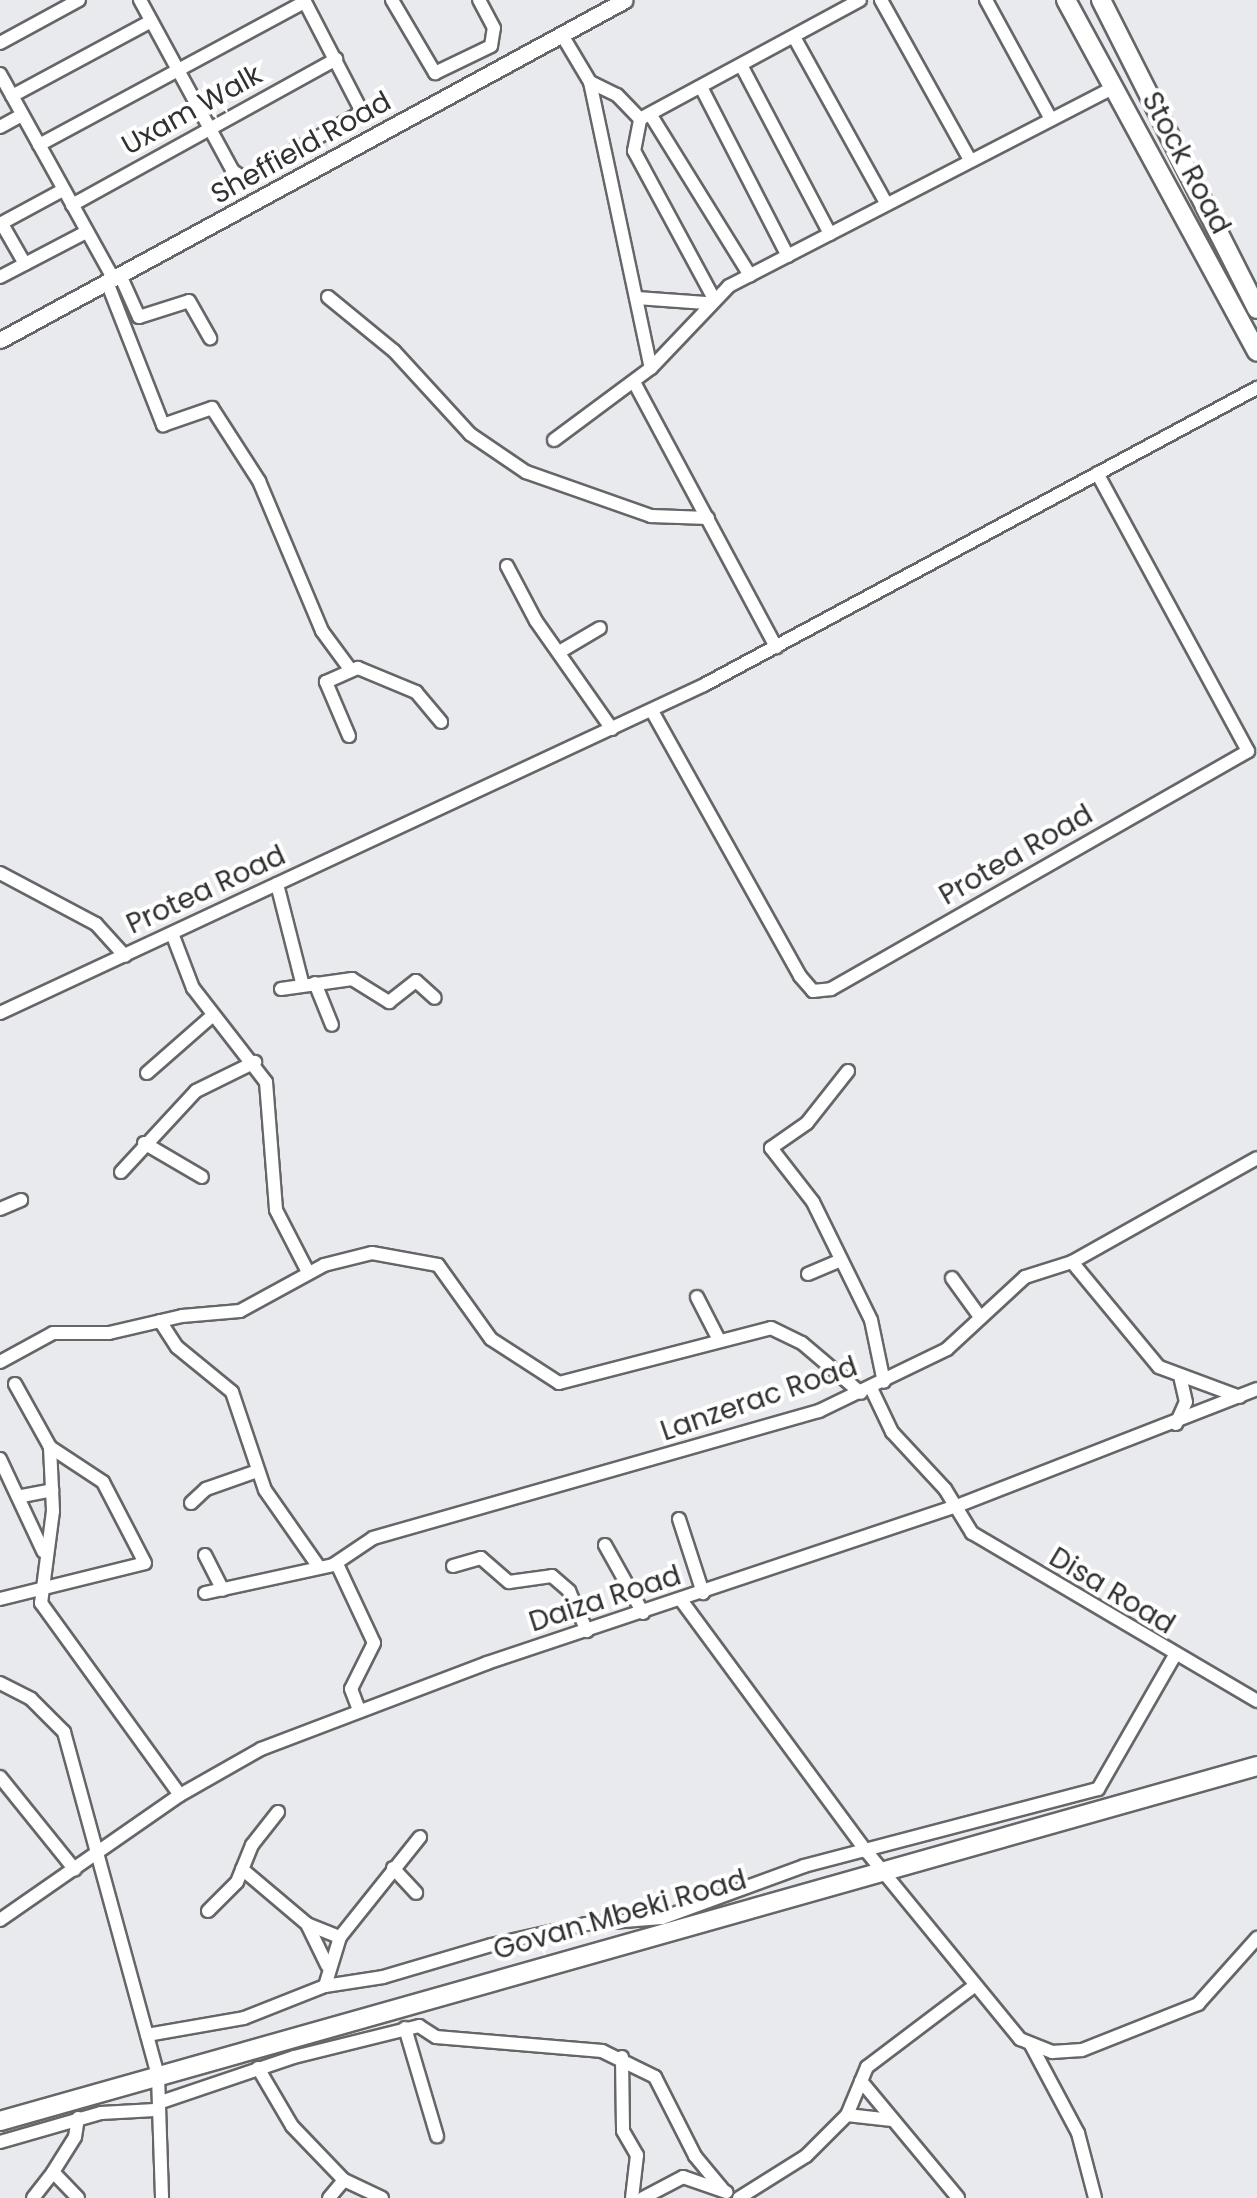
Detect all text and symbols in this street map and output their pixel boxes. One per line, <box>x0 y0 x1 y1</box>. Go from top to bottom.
street label: Uxam Walk <box>116 58 268 162</box>
street label: Sheffield Road <box>205 85 397 211</box>
street label: Stock Road <box>1134 86 1238 240</box>
street label: Protea Road <box>933 798 1099 912</box>
street label: Protea Road <box>121 839 291 941</box>
street label: Lanzerac Road <box>656 1350 862 1448</box>
street label: Disa Road <box>1043 1540 1181 1642</box>
street label: Daiza Road <box>525 1559 685 1639</box>
street label: Govan Mbeki Road <box>490 1863 750 1967</box>

